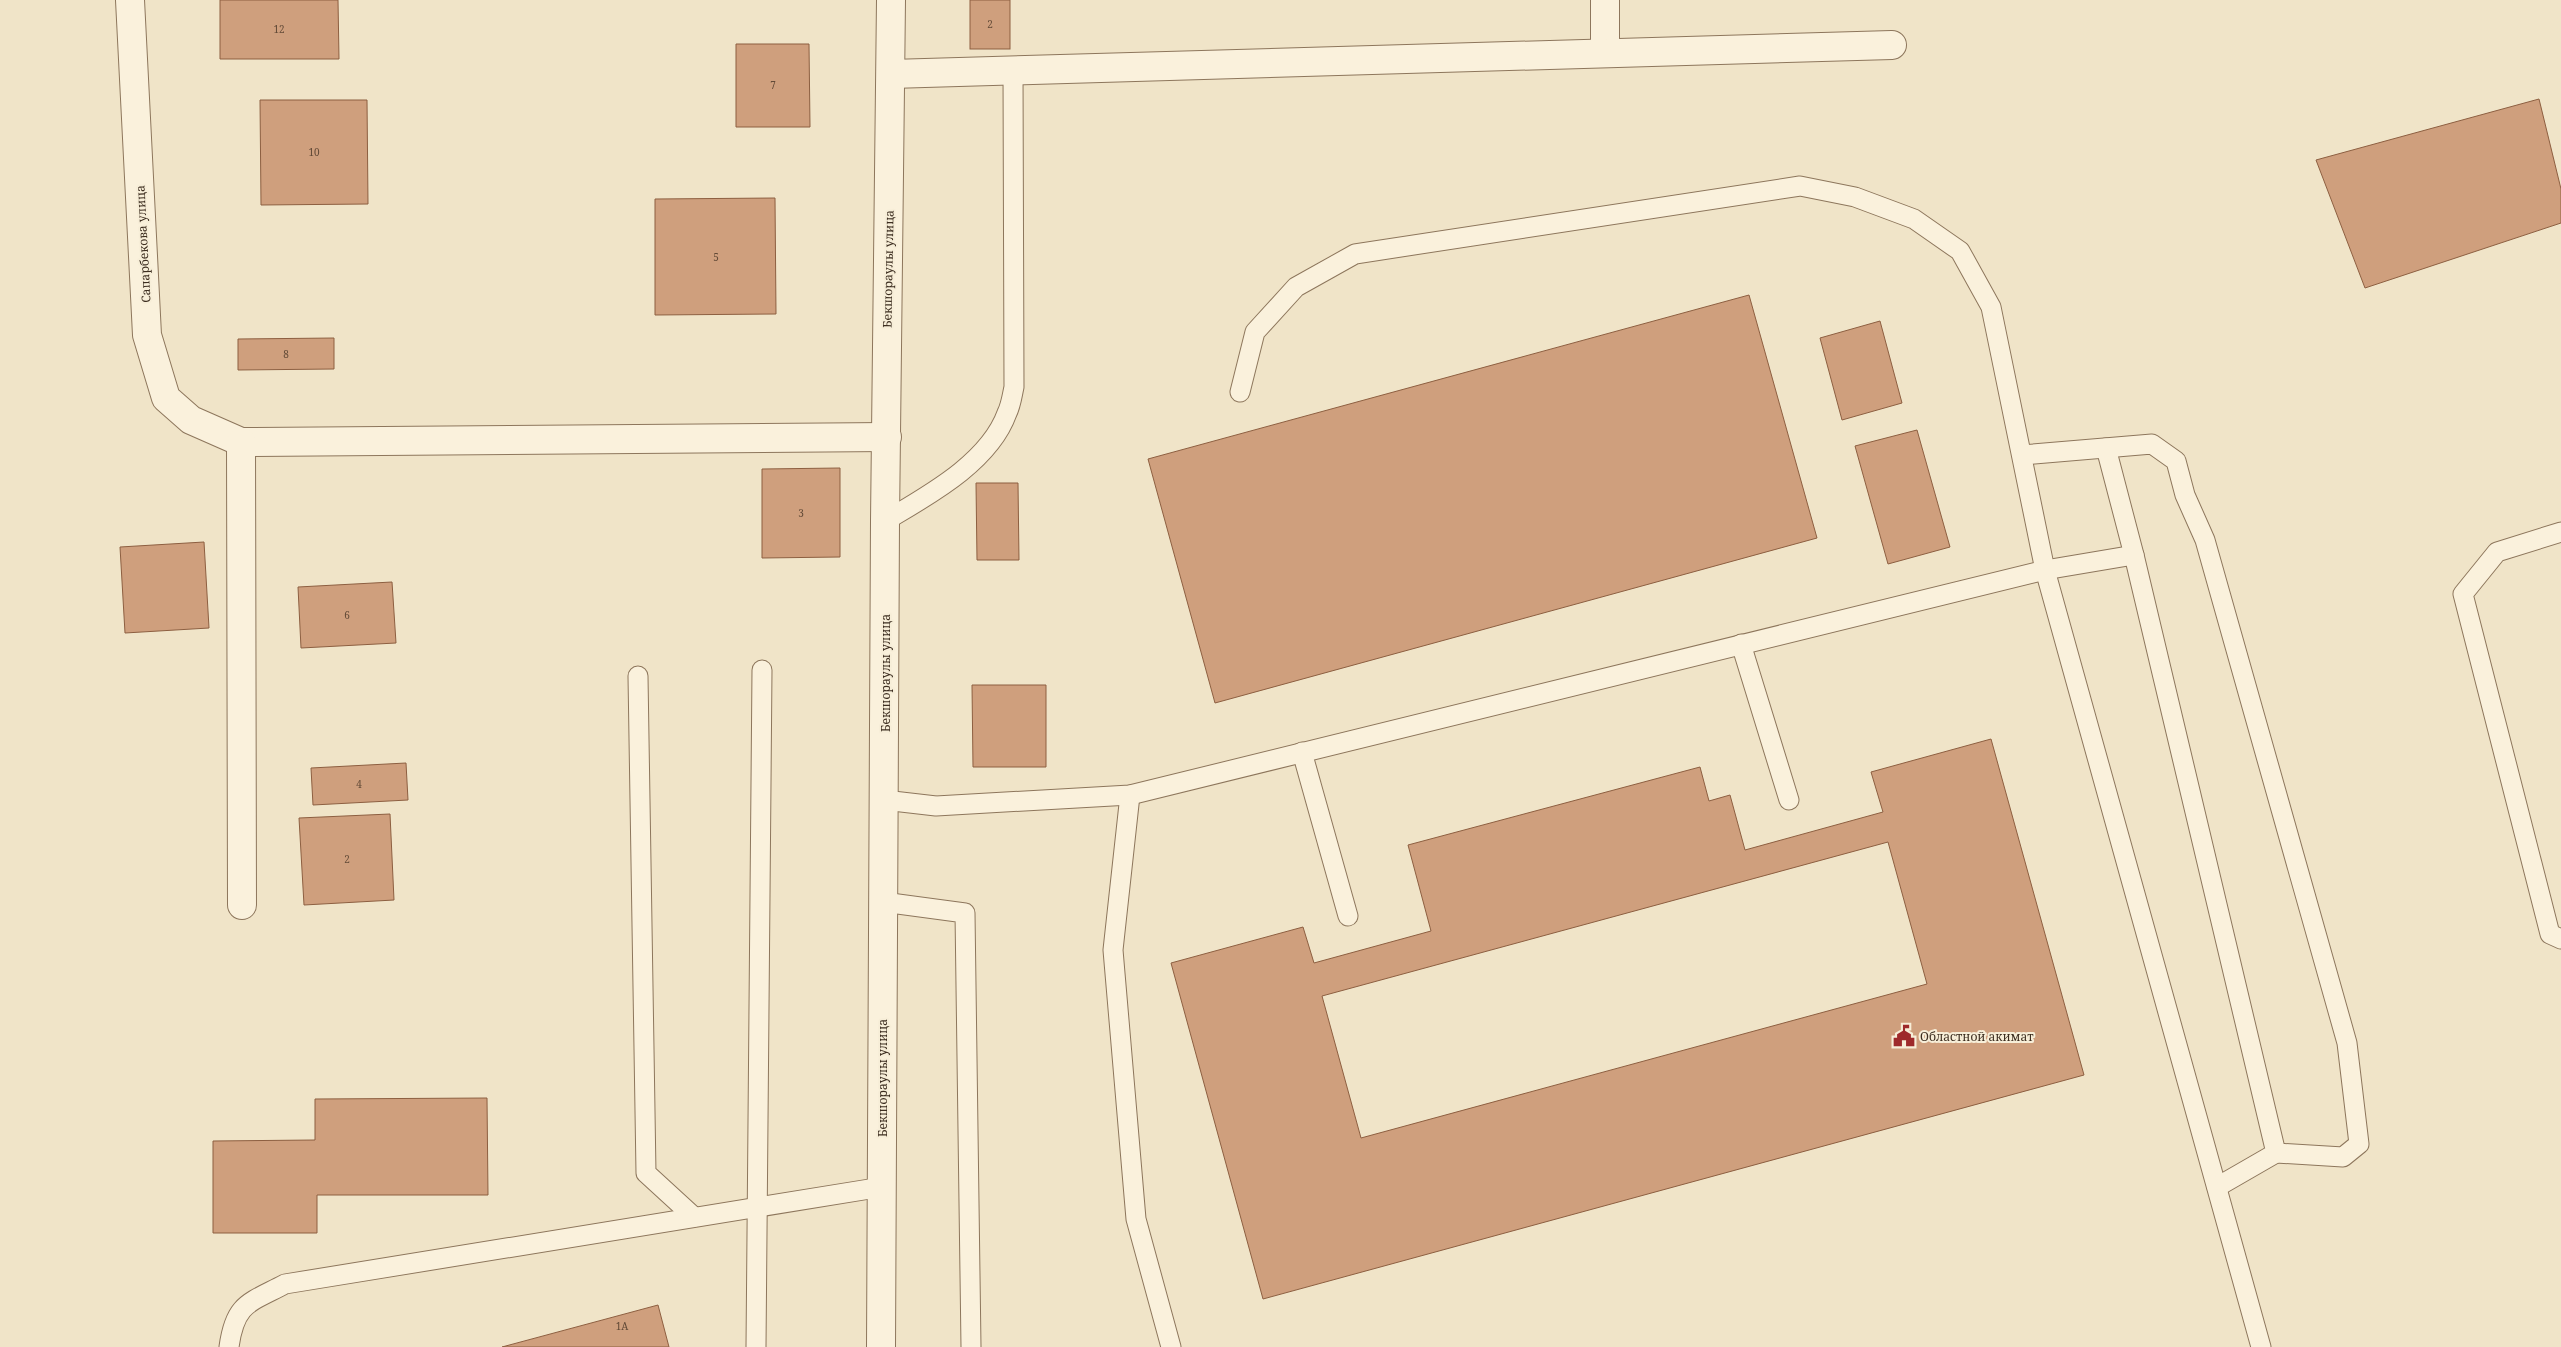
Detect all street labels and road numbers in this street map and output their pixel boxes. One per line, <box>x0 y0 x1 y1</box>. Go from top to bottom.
street label: Сапарбекова улица <box>131 185 155 303</box>
street label: Бекшораулы улица <box>878 210 898 328</box>
street label: Бекшораулы улица <box>877 614 894 732</box>
street label: Бекшораулы улица <box>874 1019 891 1137</box>

